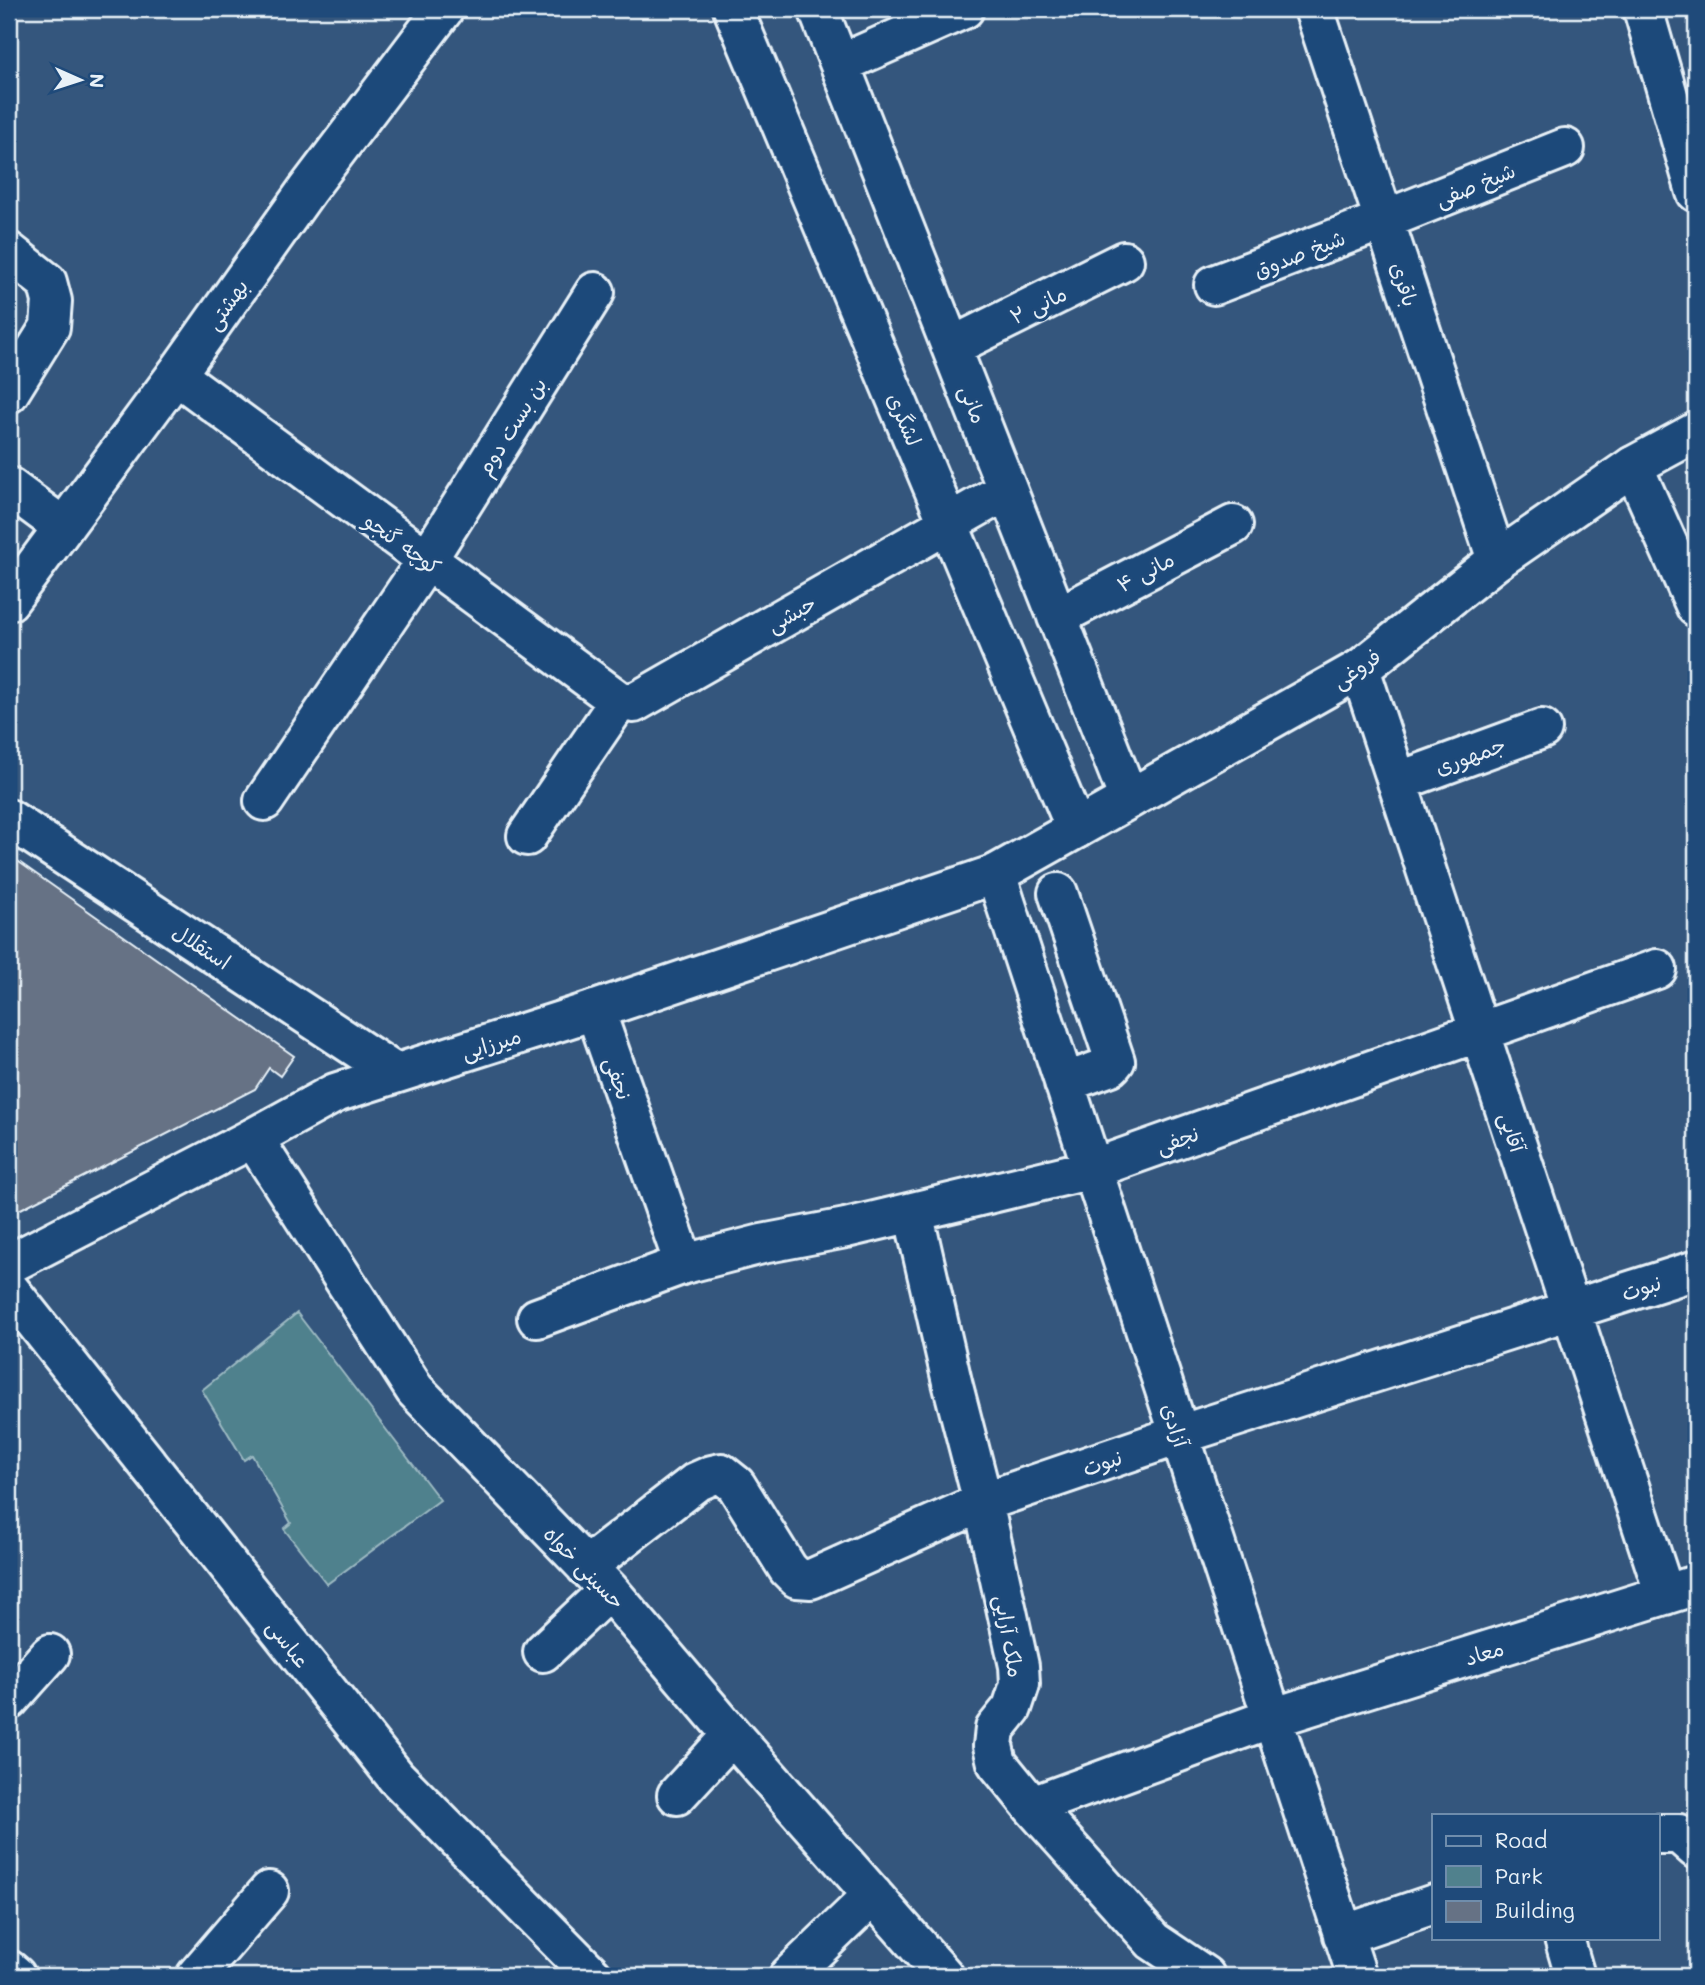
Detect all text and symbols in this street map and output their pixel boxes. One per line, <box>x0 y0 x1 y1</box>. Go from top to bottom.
north arrow <box>46 46 116 116</box>
text: N <box>85 73 110 89</box>
street label: شیخ صفی <box>1431 156 1520 214</box>
street label: شیخ صدوق <box>1249 223 1349 285</box>
street label: باقری <box>1384 258 1425 310</box>
street label: بهشتی <box>199 273 255 336</box>
street label: مانی ۲ <box>1005 279 1072 331</box>
street label: بن بست دوم <box>470 372 555 482</box>
street label: مانی <box>953 381 994 428</box>
street label: لشگری <box>882 388 928 450</box>
street label: کوچه گنجو <box>358 505 447 581</box>
street label: مانی ۴ <box>1112 545 1179 599</box>
street label: حبشی <box>761 588 822 640</box>
street label: فروغی <box>1326 642 1387 696</box>
street label: جمهوری <box>1431 730 1510 782</box>
street label: استقلال <box>168 917 236 975</box>
street label: میرزایی <box>458 1021 525 1067</box>
street label: نجفی <box>597 1053 639 1104</box>
street label: آقایی <box>1492 1109 1532 1157</box>
street label: نجفی <box>1152 1119 1203 1161</box>
street label: نبوت <box>1618 1268 1665 1307</box>
street label: آزادی <box>1156 1400 1196 1451</box>
street label: نبوت <box>1079 1443 1126 1482</box>
street label: حسینی خواه <box>537 1520 631 1616</box>
street label: ملک آرایی <box>988 1593 1031 1680</box>
street label: عباسی <box>260 1613 316 1674</box>
street label: معاد <box>1461 1633 1507 1671</box>
legend <box>1432 1814 1660 1940</box>
text: Road <box>1495 1826 1547 1853</box>
text: Park <box>1495 1862 1543 1889</box>
text: Building <box>1495 1896 1575 1923</box>

